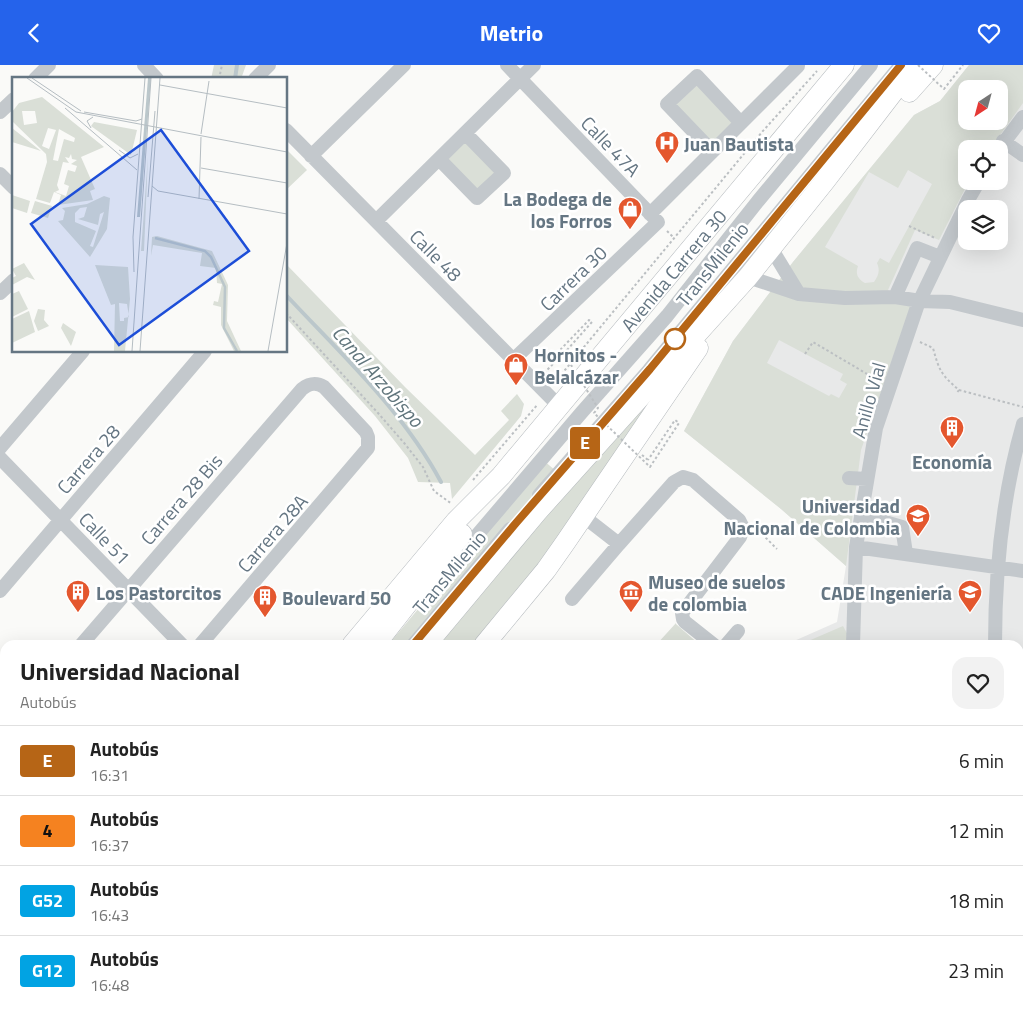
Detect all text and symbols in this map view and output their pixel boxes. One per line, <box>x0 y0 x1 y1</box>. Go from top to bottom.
text: Metrio <box>480 16 543 50</box>
icon: back <box>20 19 48 47</box>
icon: heart <box>975 19 1003 47</box>
inset map <box>12 77 288 353</box>
north arrow <box>958 80 1008 130</box>
map controls <box>958 80 1008 250</box>
street label: Calle 47A <box>575 109 647 183</box>
place label: Juan Bautista <box>684 129 794 158</box>
hospital icon: Juan Bautista <box>654 130 680 164</box>
button: locate <box>958 140 1008 190</box>
place label: La Bodega de los Forros <box>503 184 612 235</box>
shop icon: La Bodega de los Forros <box>617 196 643 230</box>
button: layers <box>958 200 1008 250</box>
street label: Avenida Carrera 30 <box>613 202 733 337</box>
street label: TransMilenio <box>669 215 755 313</box>
street label: Calle 48 <box>403 222 469 288</box>
street label: Carrera 30 <box>533 238 613 318</box>
water label: Canal Arzobispo <box>325 318 432 435</box>
unlabelled marker <box>664 328 686 350</box>
place label: Hornitos - Belalcázar <box>534 340 619 391</box>
shop icon: Hornitos - Belalcázar <box>503 352 529 386</box>
street label: Anillo Vial <box>843 359 893 441</box>
building icon: Economía <box>939 415 965 449</box>
street label: Carrera 28 <box>50 418 127 500</box>
line badge: E <box>569 427 601 459</box>
text: E <box>580 429 590 456</box>
street label: Carrera 28 Bis <box>133 447 229 551</box>
place label: Economía <box>912 447 992 476</box>
street label: Carrera 28A <box>230 488 314 578</box>
place label: Universidad Nacional de Colombia <box>723 491 900 542</box>
school or university icon: Universidad Nacional de Colombia <box>905 503 931 537</box>
street label: Calle 51 <box>72 505 138 571</box>
street label: TransMilenio <box>405 524 493 620</box>
place label: Museo de suelos de colombia <box>648 567 785 618</box>
place label: Los Pastorcitos <box>96 578 221 607</box>
place label: CADE Ingeniería <box>821 578 952 607</box>
building icon: Los Pastorcitos <box>65 579 91 613</box>
museum icon: Museo de suelos de colombia <box>618 579 644 613</box>
school or university icon: CADE Ingeniería <box>957 579 983 613</box>
place label: Boulevard 50 <box>282 583 391 612</box>
building icon: Boulevard 50 <box>252 584 278 618</box>
text: Universidad Nacional <box>20 653 240 689</box>
button: heart <box>952 657 1004 709</box>
text: Autobús <box>20 690 76 714</box>
text: Autobús <box>90 734 159 763</box>
text: 6 min <box>959 746 1004 775</box>
text: E <box>43 747 52 774</box>
text: 16:31 <box>90 763 129 787</box>
text: Autobús <box>90 804 159 833</box>
text: 12 min <box>948 816 1004 845</box>
text: 4 <box>42 817 53 844</box>
text: 16:37 <box>90 833 129 857</box>
text: Autobús <box>90 874 159 903</box>
text: 18 min <box>948 886 1004 915</box>
text: G52 <box>32 887 63 914</box>
text: 16:43 <box>90 903 129 927</box>
text: Autobús <box>90 944 159 973</box>
text: 23 min <box>948 956 1004 985</box>
text: G12 <box>32 957 63 984</box>
text: 16:48 <box>90 973 129 997</box>

